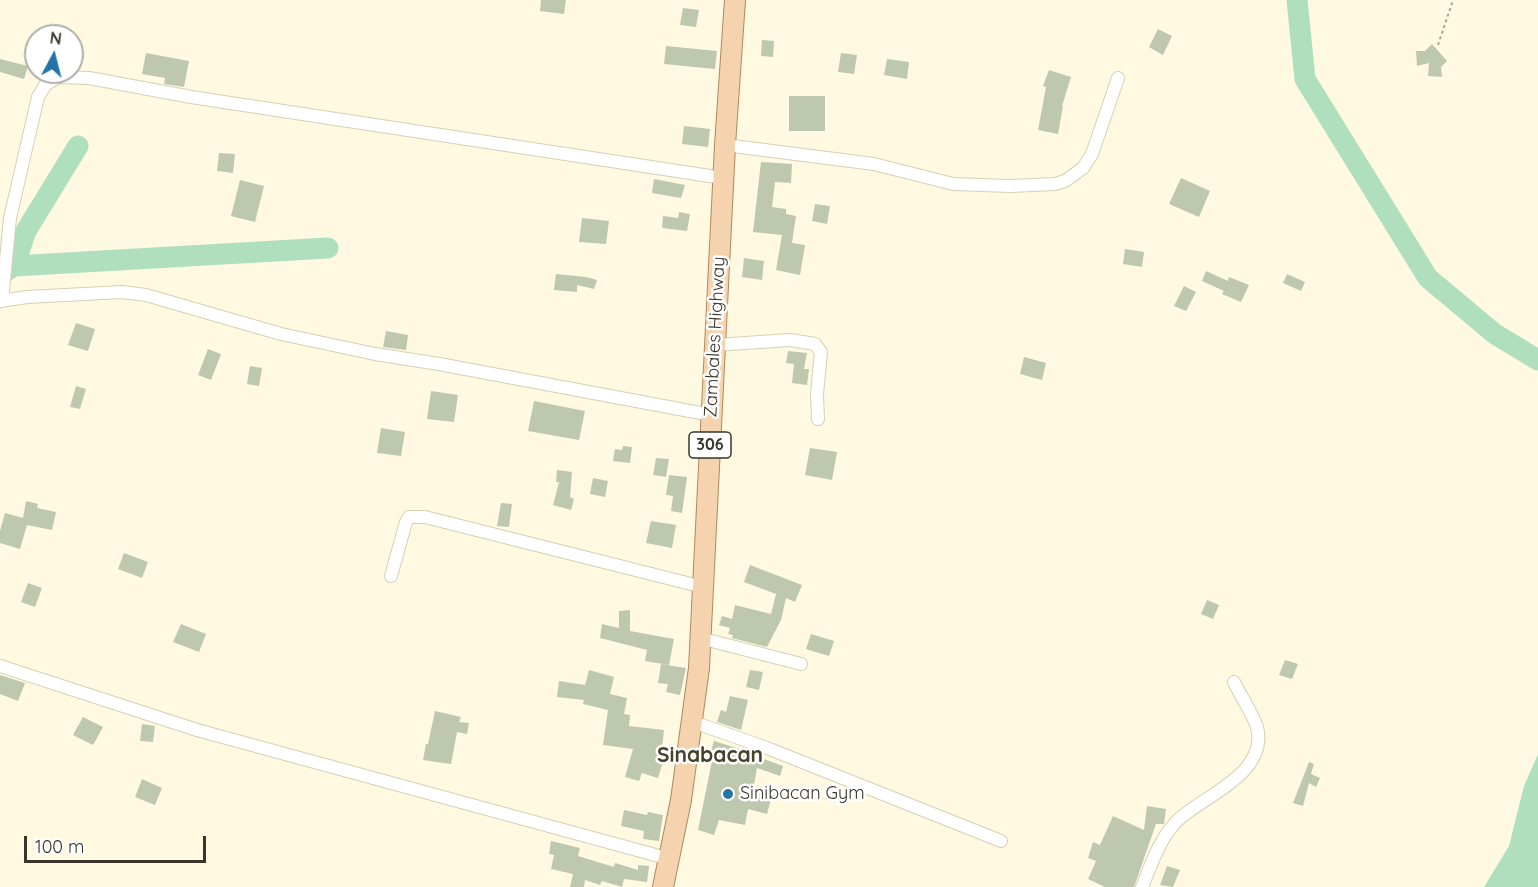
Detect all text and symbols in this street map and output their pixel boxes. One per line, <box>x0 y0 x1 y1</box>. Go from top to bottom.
north arrow <box>24 24 84 84</box>
text: N <box>49 27 63 49</box>
street label: Zambales Highway <box>700 256 730 418</box>
road number: 306 <box>689 432 731 458</box>
district label: Sinabacan <box>657 743 763 769</box>
place label: Sinibacan Gym <box>740 783 865 805</box>
marker: Sinibacan Gym <box>721 787 735 801</box>
scale bar <box>27 824 208 862</box>
text: 100 m <box>35 835 84 858</box>

